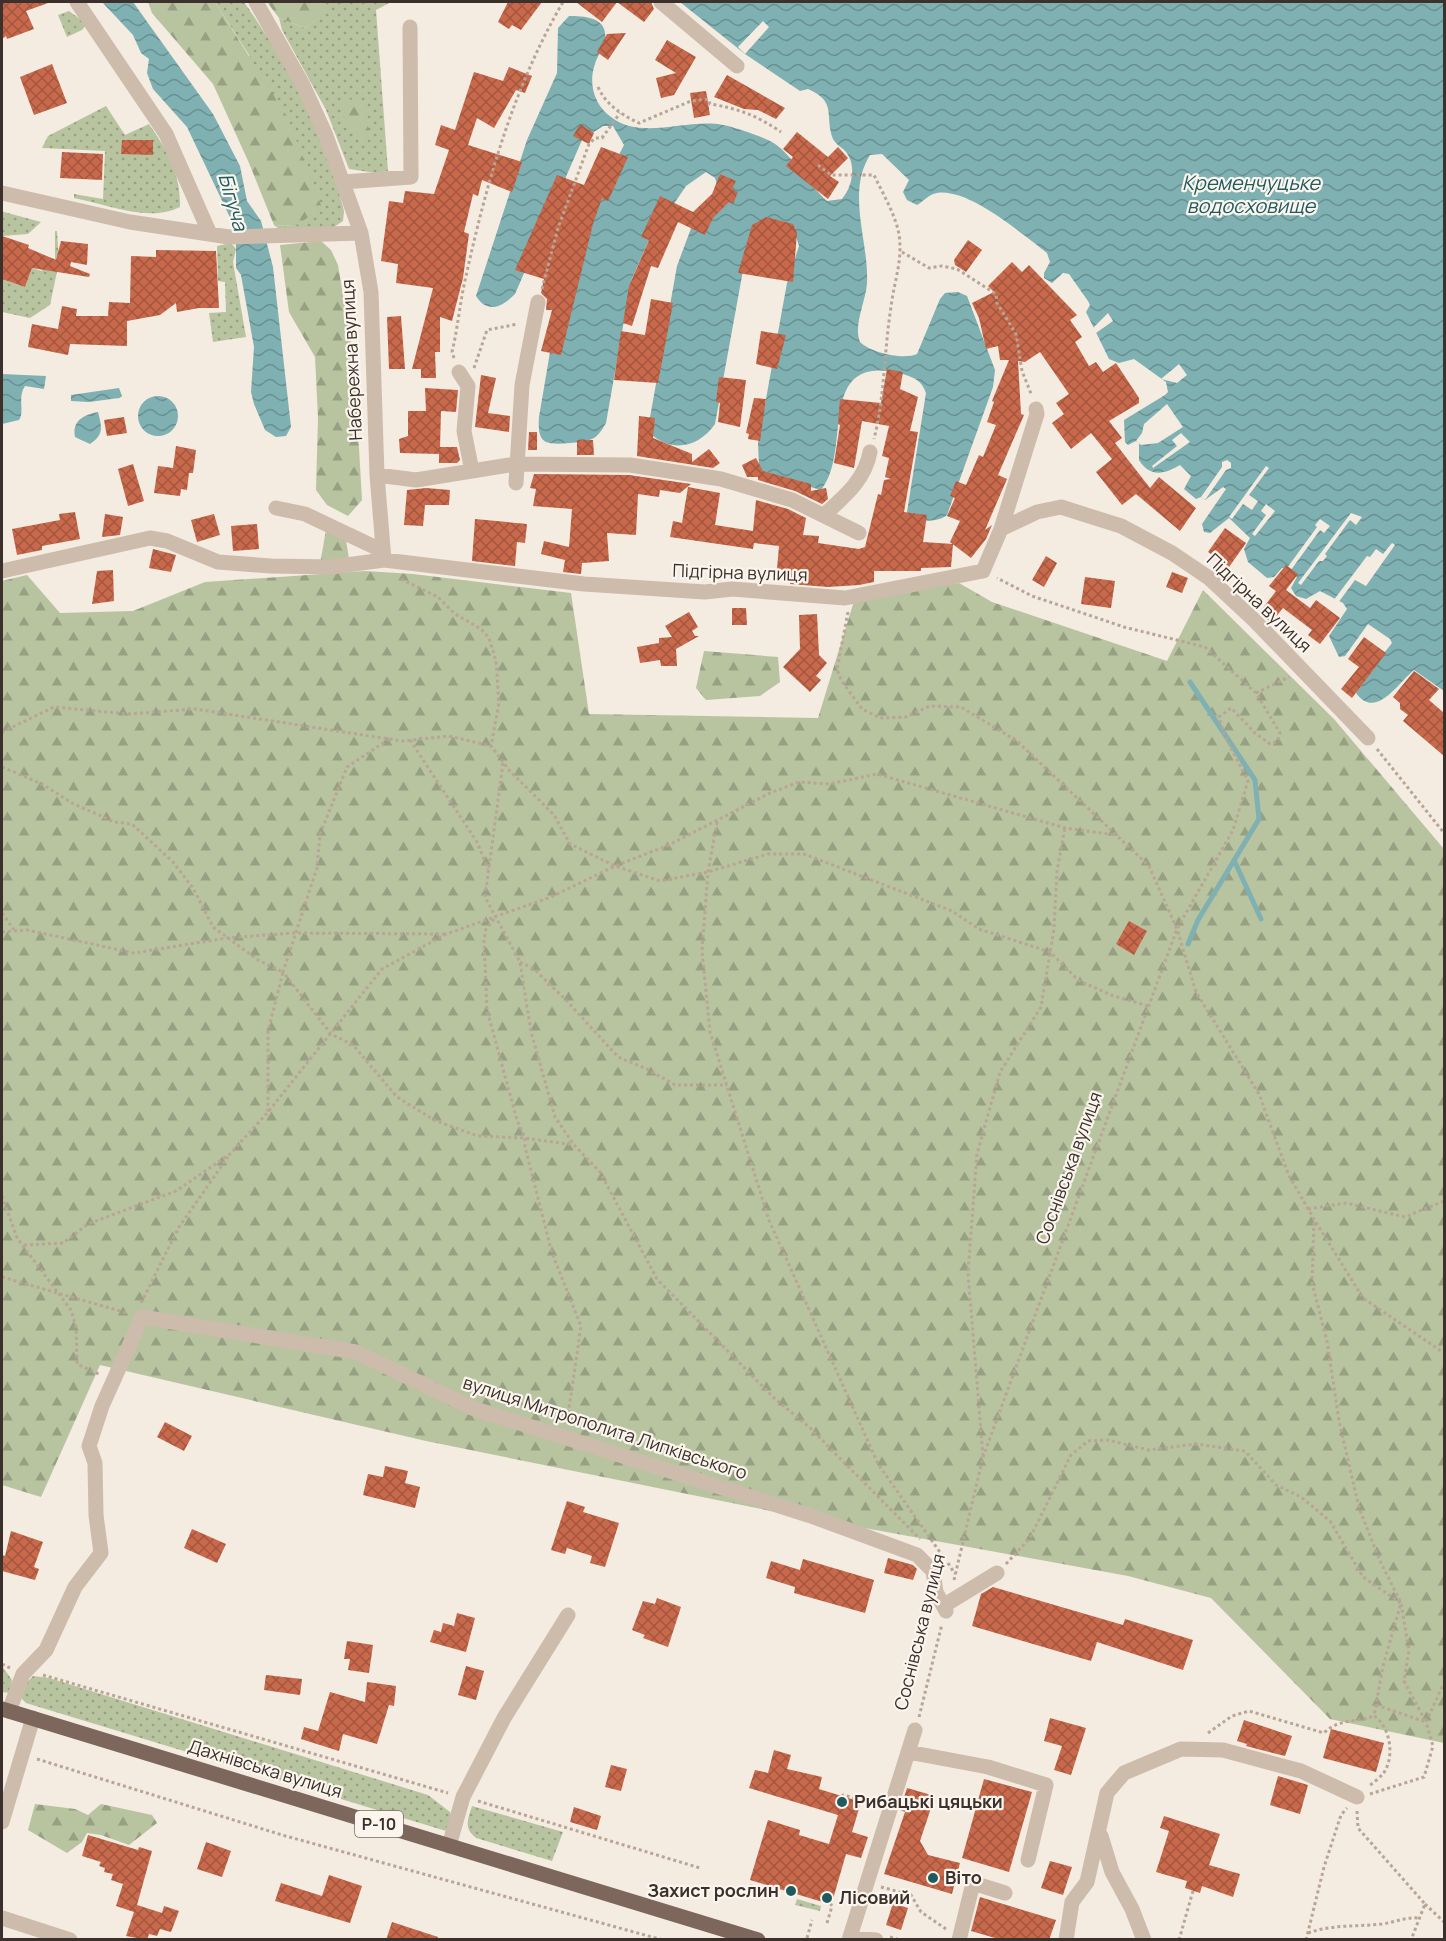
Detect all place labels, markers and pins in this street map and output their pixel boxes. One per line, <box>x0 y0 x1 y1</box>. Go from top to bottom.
place label: Рибацькі цяцьки <box>854 1789 1003 1813</box>
marker: Рибацькі цяцьки <box>835 1795 849 1809</box>
place label: Віто <box>945 1865 982 1889</box>
marker: Віто <box>926 1871 940 1885</box>
place label: Захист рослин <box>647 1878 779 1902</box>
marker: Захист рослин <box>784 1884 798 1898</box>
place label: Лісовий <box>839 1885 910 1909</box>
marker: Лісовий <box>820 1891 834 1905</box>

